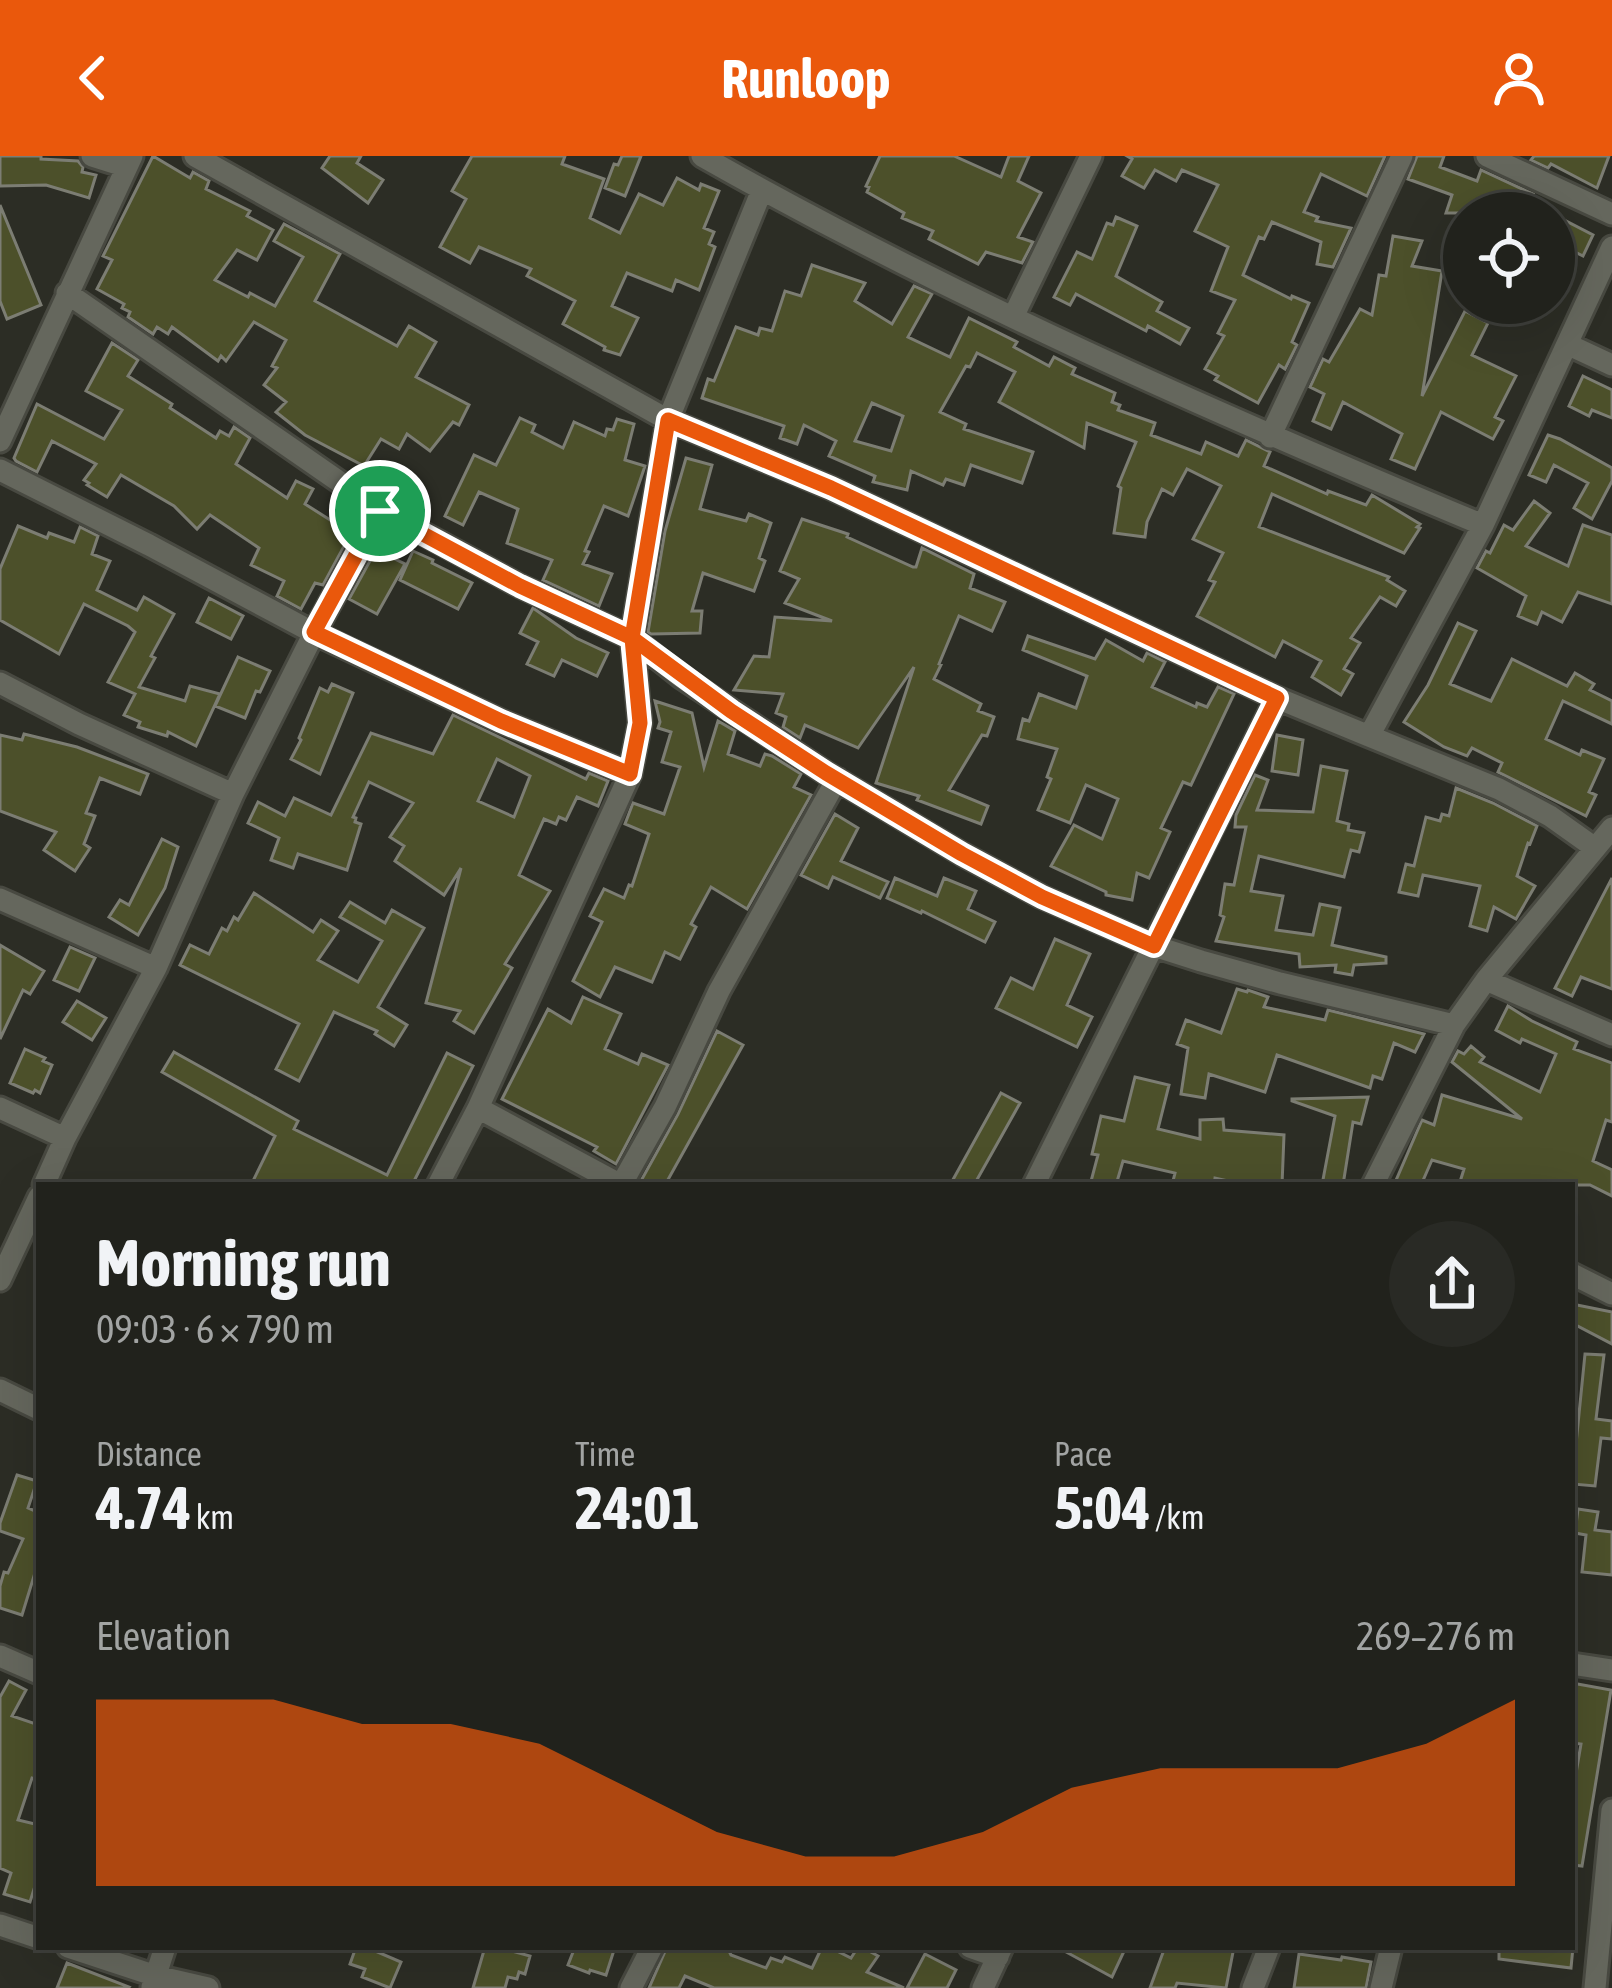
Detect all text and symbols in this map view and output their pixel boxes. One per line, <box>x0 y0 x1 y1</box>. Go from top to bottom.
icon: back <box>60 45 126 111</box>
icon: person <box>1486 45 1552 111</box>
text: Runloop <box>721 48 891 109</box>
map controls <box>1443 192 1575 324</box>
button: locate <box>1443 192 1575 324</box>
pin <box>329 460 431 562</box>
icon: arrive <box>347 478 413 544</box>
button: share <box>1389 1221 1515 1347</box>
text: Morning run <box>96 1224 391 1300</box>
text: 09:03 · 6 × 790 m <box>96 1307 334 1351</box>
text: Distance <box>96 1435 202 1473</box>
text: Time <box>575 1435 635 1473</box>
text: Pace <box>1054 1435 1112 1473</box>
text: 4.74 <box>96 1473 191 1542</box>
text: 24:01 <box>575 1473 700 1542</box>
text: 5:04 <box>1054 1473 1150 1542</box>
text: km <box>191 1498 234 1536</box>
text: /km <box>1150 1498 1204 1536</box>
text: Elevation <box>96 1614 231 1658</box>
text: 269–276 m <box>1356 1614 1515 1658</box>

